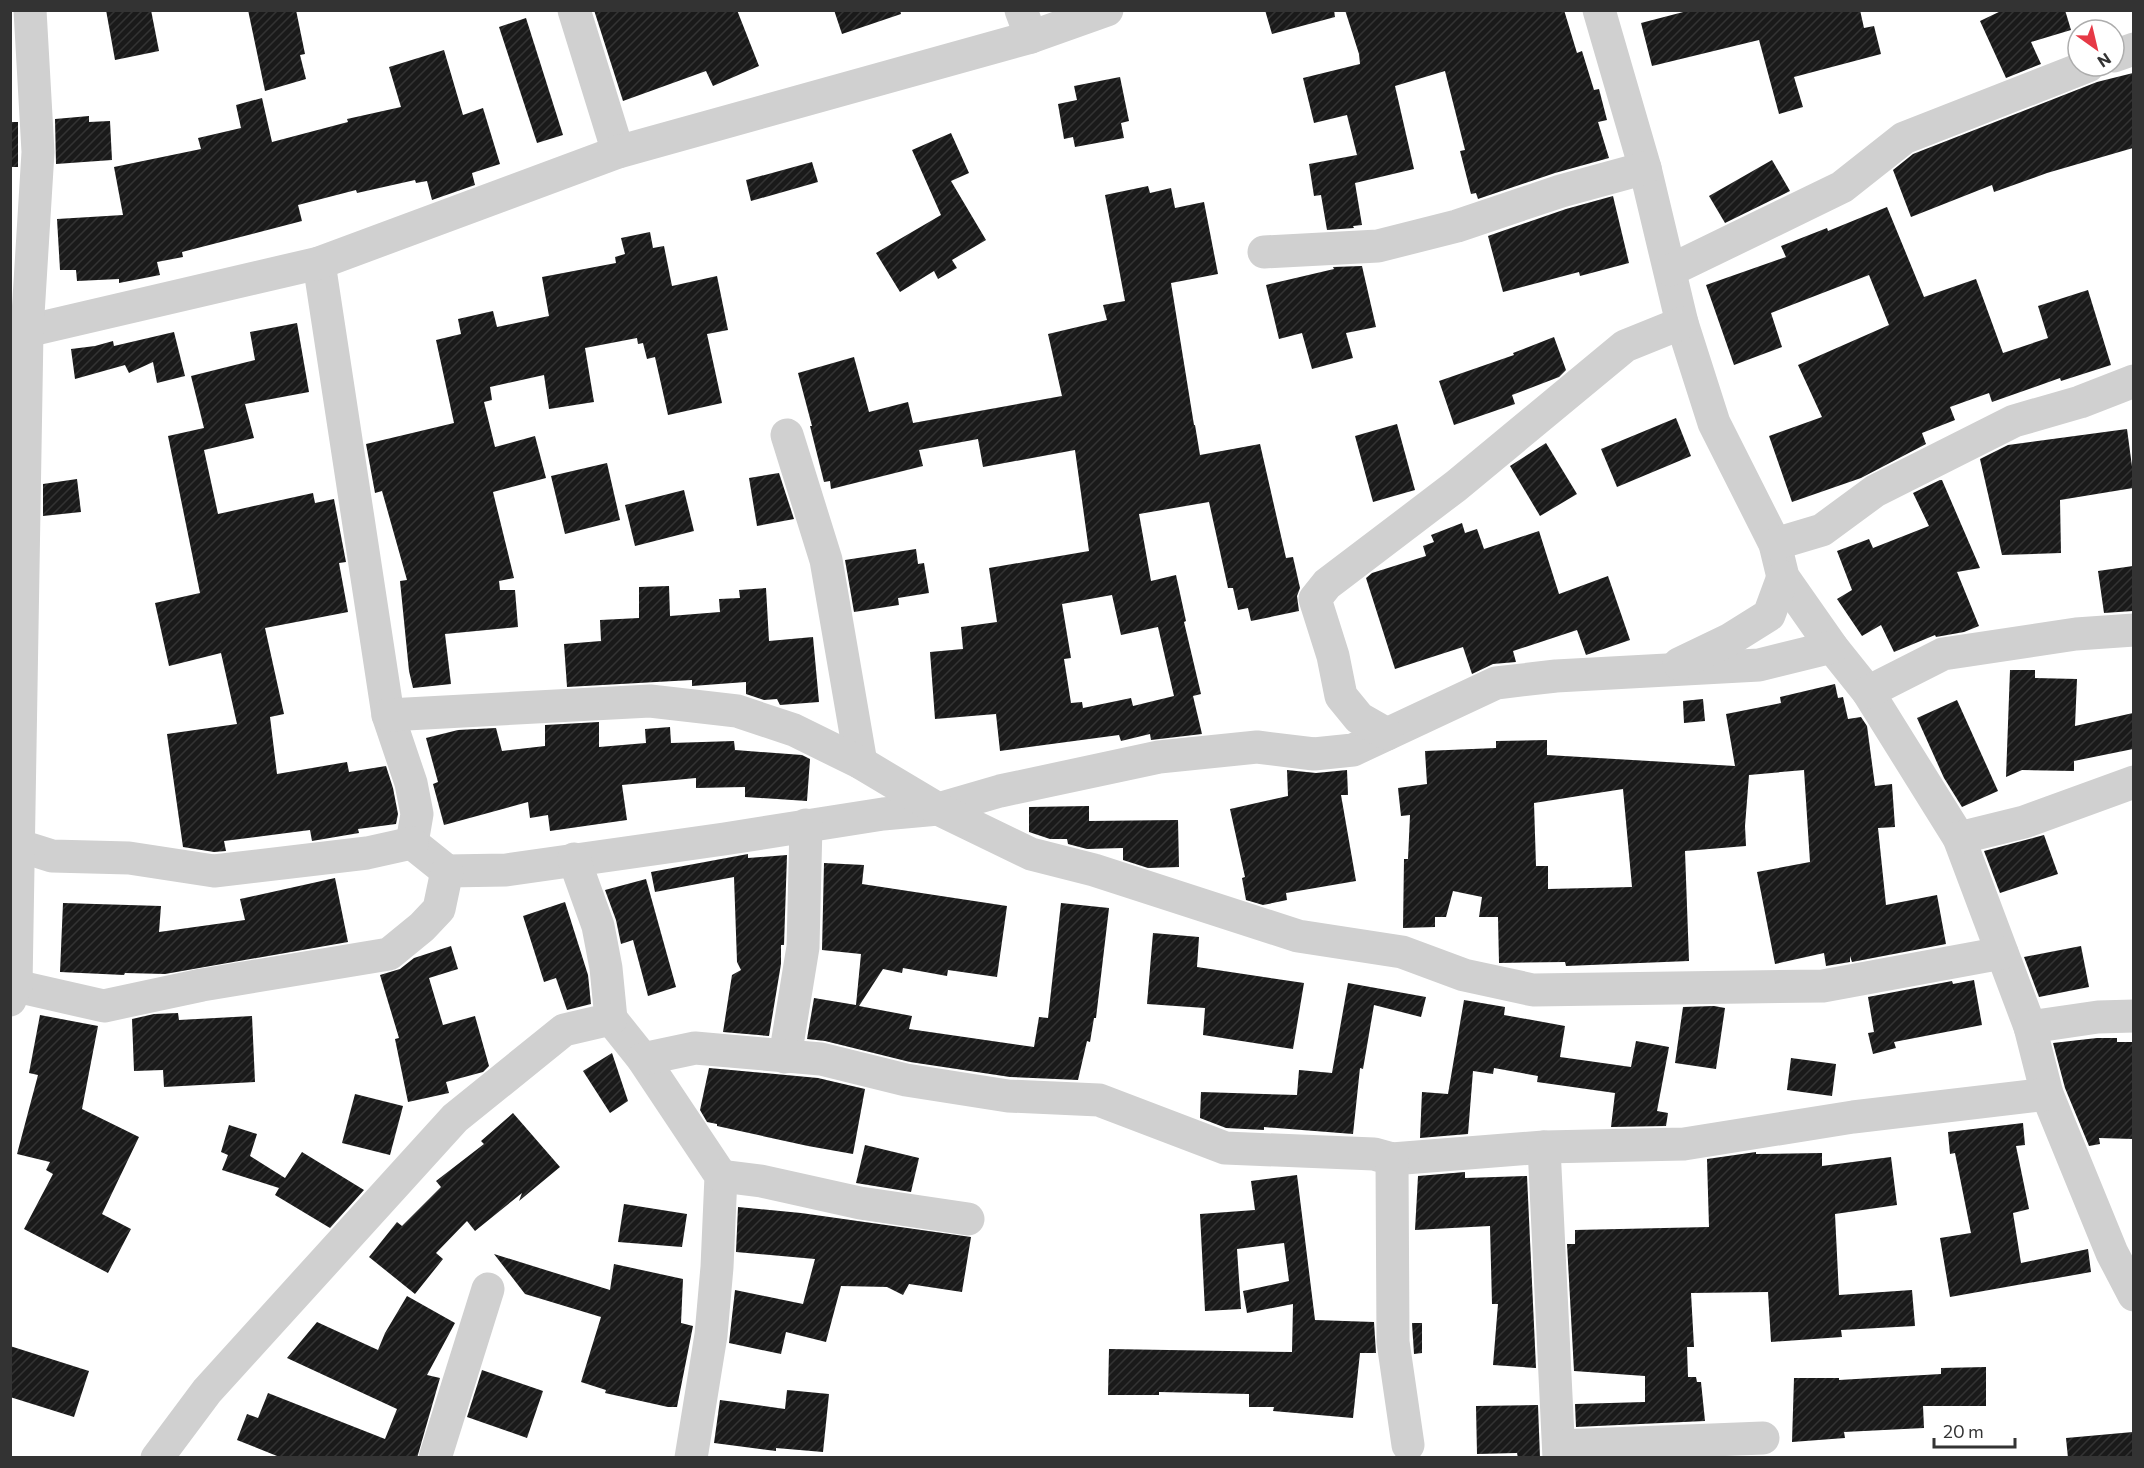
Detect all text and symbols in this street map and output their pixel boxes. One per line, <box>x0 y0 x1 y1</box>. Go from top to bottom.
north arrow <box>2066 18 2126 78</box>
text: N <box>2094 50 2115 72</box>
scale bar <box>1934 1411 2015 1449</box>
text: 20 m <box>1943 1420 1984 1442</box>

